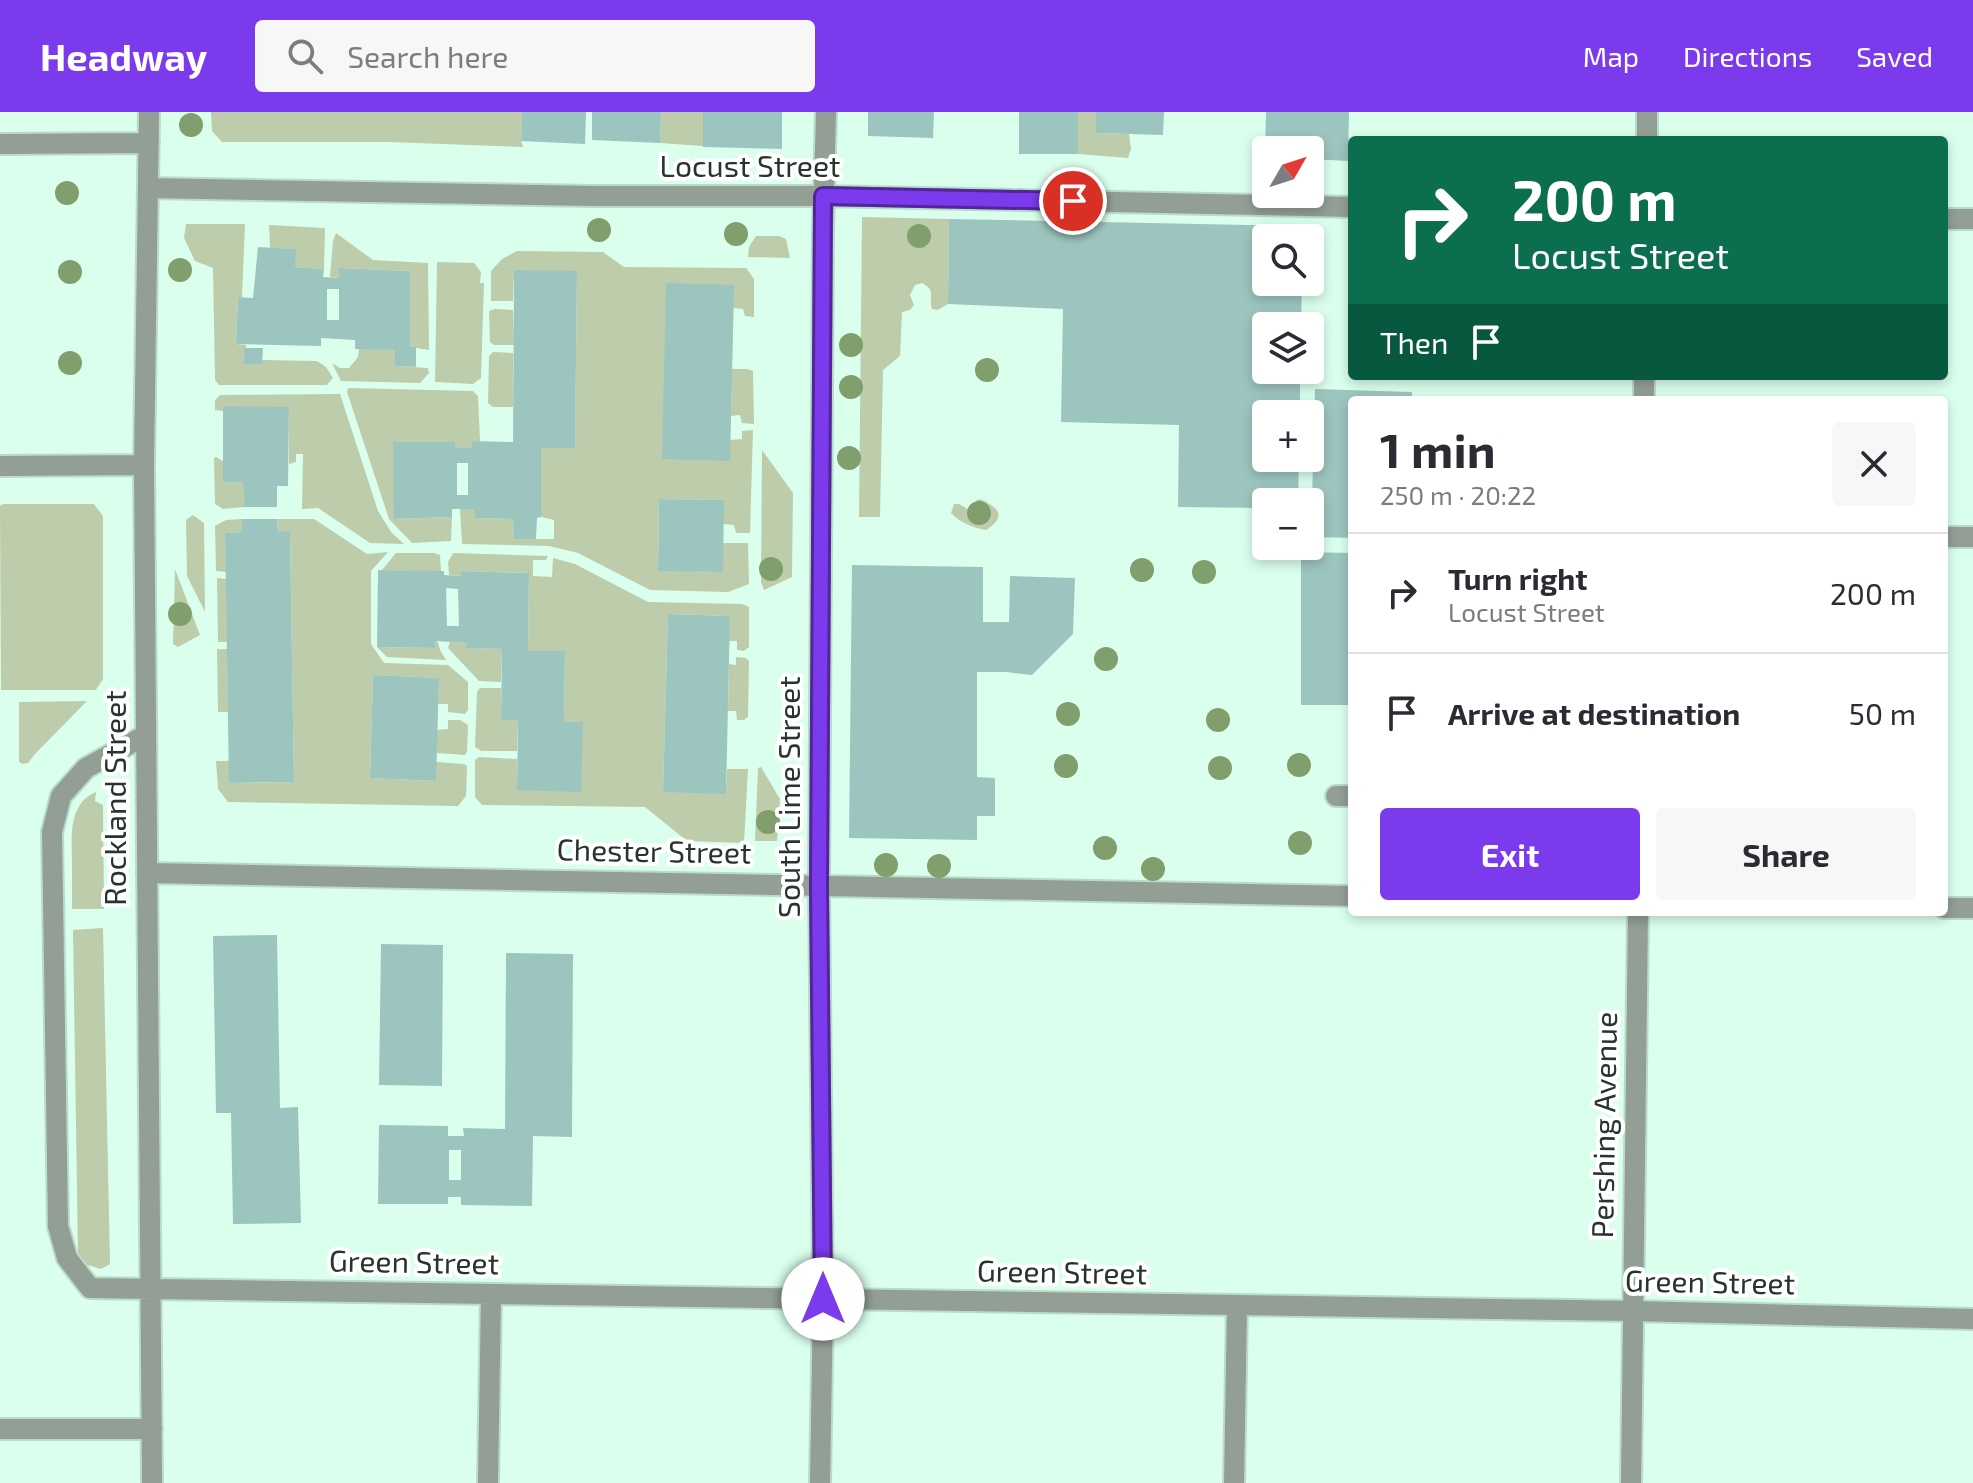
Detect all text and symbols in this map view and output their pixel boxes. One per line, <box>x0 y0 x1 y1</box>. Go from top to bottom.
search box <box>255 20 815 92</box>
text: Headway <box>40 33 207 79</box>
icon: search <box>283 34 327 78</box>
text: Search here <box>347 38 508 74</box>
text: Map <box>1583 39 1639 73</box>
text: Directions <box>1683 39 1812 73</box>
text: Saved <box>1856 39 1933 73</box>
north arrow <box>1252 136 1324 208</box>
map controls <box>1252 136 1324 560</box>
street label: Locust Street <box>660 147 840 183</box>
text: 200 m <box>1512 165 1677 232</box>
pin <box>1039 167 1107 235</box>
icon: right <box>1380 168 1484 272</box>
icon: arrive <box>1051 179 1095 223</box>
button: search <box>1252 224 1324 296</box>
text: Locust Street <box>1512 233 1729 276</box>
button: layers <box>1252 312 1324 384</box>
icon: arrive <box>1464 320 1508 364</box>
text: Then <box>1380 324 1448 360</box>
button: + <box>1252 400 1324 472</box>
text: 1 min <box>1380 420 1496 478</box>
button: close <box>1832 422 1916 506</box>
text: 250 m · 20:22 <box>1380 479 1536 510</box>
button: − <box>1252 488 1324 560</box>
text: Turn right <box>1448 560 1588 596</box>
icon: right <box>1380 571 1424 615</box>
text: 200 m <box>1830 575 1916 611</box>
text: Locust Street <box>1448 596 1605 627</box>
street label: South Lime Street <box>770 676 806 918</box>
street label: Rockland Street <box>96 690 132 906</box>
icon: arrive <box>1380 691 1424 735</box>
text: Arrive at destination <box>1448 695 1740 731</box>
text: 50 m <box>1849 695 1916 731</box>
button: Exit <box>1380 808 1640 900</box>
button: Share <box>1656 808 1916 900</box>
street label: Chester Street <box>556 830 752 870</box>
street label: Pershing Avenue <box>1583 1011 1623 1238</box>
street label: Green Street <box>329 1242 499 1280</box>
street label: Green Street <box>977 1252 1147 1290</box>
position arrow <box>781 1257 865 1341</box>
street label: Green Street <box>1625 1262 1795 1300</box>

